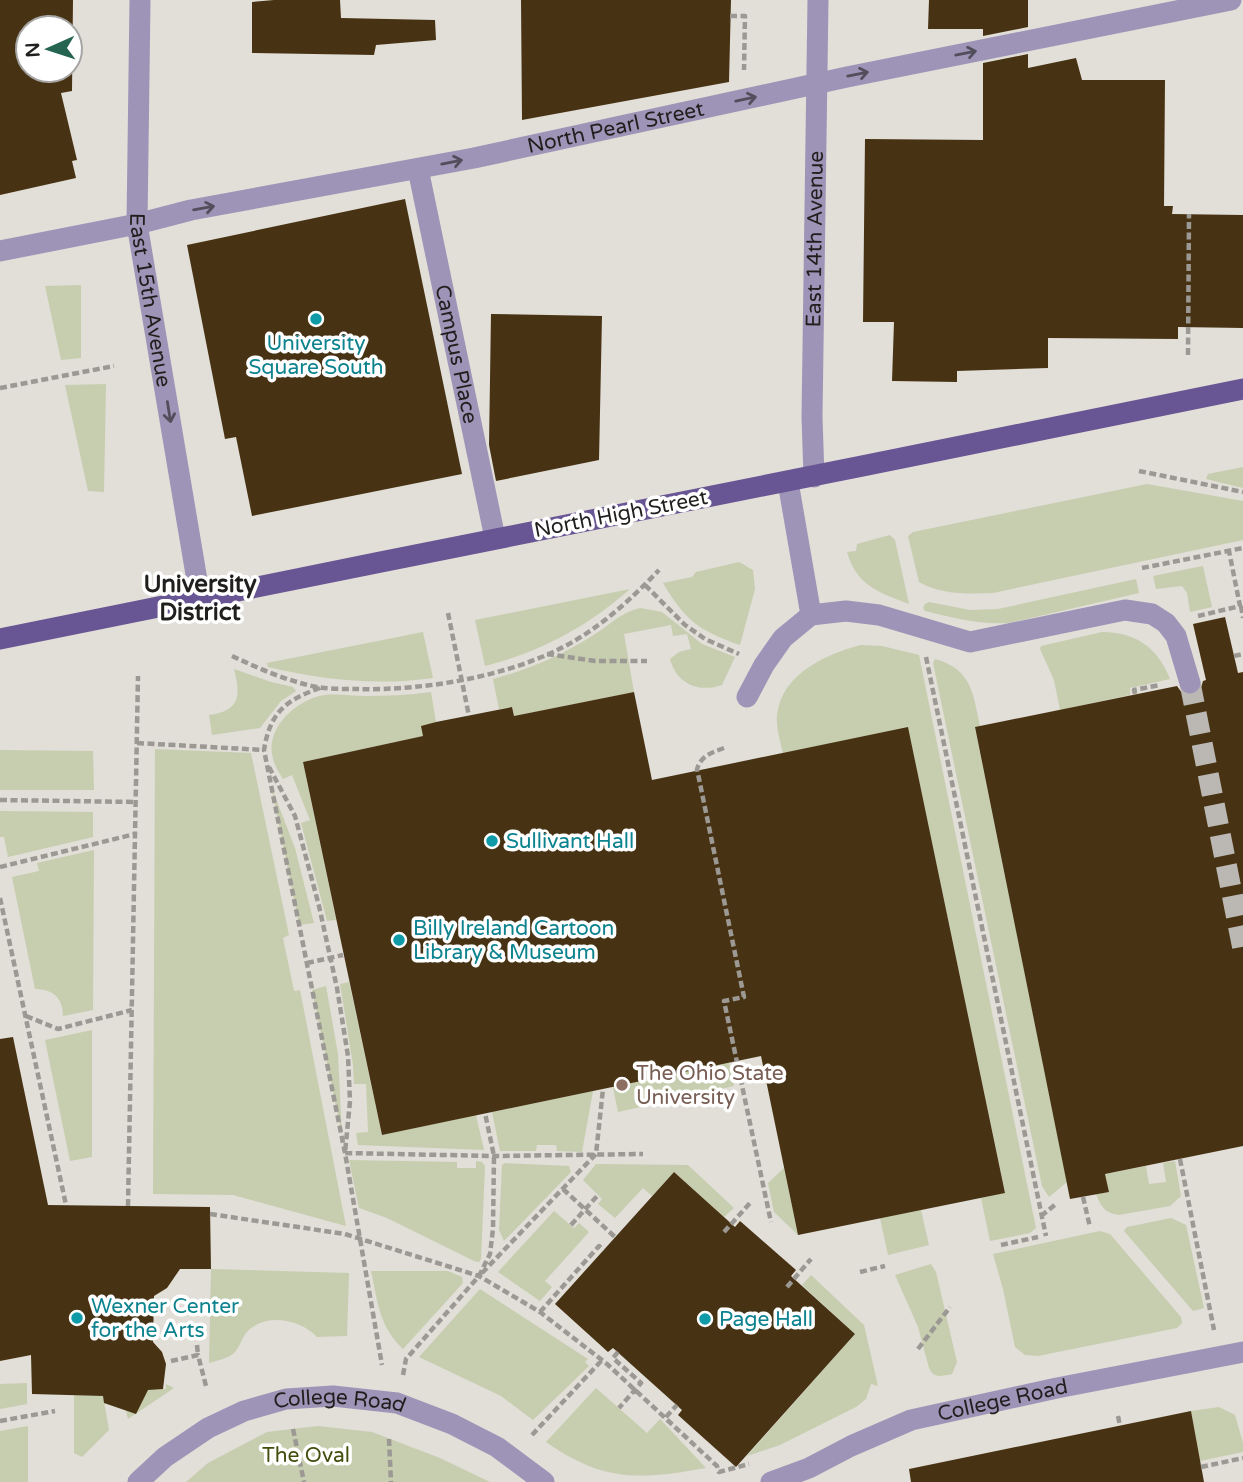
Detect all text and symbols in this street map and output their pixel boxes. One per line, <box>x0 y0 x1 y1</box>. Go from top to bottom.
north arrow <box>14 14 84 84</box>
text: N <box>22 42 44 58</box>
one-way arrow <box>954 46 977 60</box>
one-way arrow <box>846 67 869 81</box>
one-way arrow <box>734 92 757 106</box>
street label: North Pearl Street <box>525 96 706 159</box>
street label: East 14th Avenue <box>801 151 828 327</box>
one-way arrow <box>440 155 462 169</box>
one-way arrow <box>192 201 215 214</box>
street label: East 15th Avenue <box>124 213 177 389</box>
street label: Campus Place <box>430 282 483 426</box>
marker: University Square South <box>308 311 324 327</box>
place label: University Square South <box>248 331 384 380</box>
one-way arrow <box>163 400 176 423</box>
street label: North High Street <box>532 485 710 543</box>
district label: University District <box>143 570 257 627</box>
place label: Sullivant Hall <box>506 829 634 854</box>
marker: Sullivant Hall <box>484 833 500 849</box>
place label: Billy Ireland Cartoon Library & Museum <box>413 916 614 965</box>
marker: Billy Ireland Cartoon Library & Museum <box>391 932 407 948</box>
place label: The Ohio State University <box>636 1061 784 1110</box>
marker: The Ohio State University <box>614 1077 630 1093</box>
place label: Wexner Center for the Arts <box>91 1294 239 1343</box>
place label: Page Hall <box>719 1307 813 1332</box>
marker: Wexner Center for the Arts <box>69 1310 85 1326</box>
marker: Page Hall <box>697 1311 713 1327</box>
street label: College Road <box>935 1374 1070 1426</box>
street label: College Road <box>270 1383 410 1418</box>
park label: The Oval <box>262 1443 350 1468</box>

